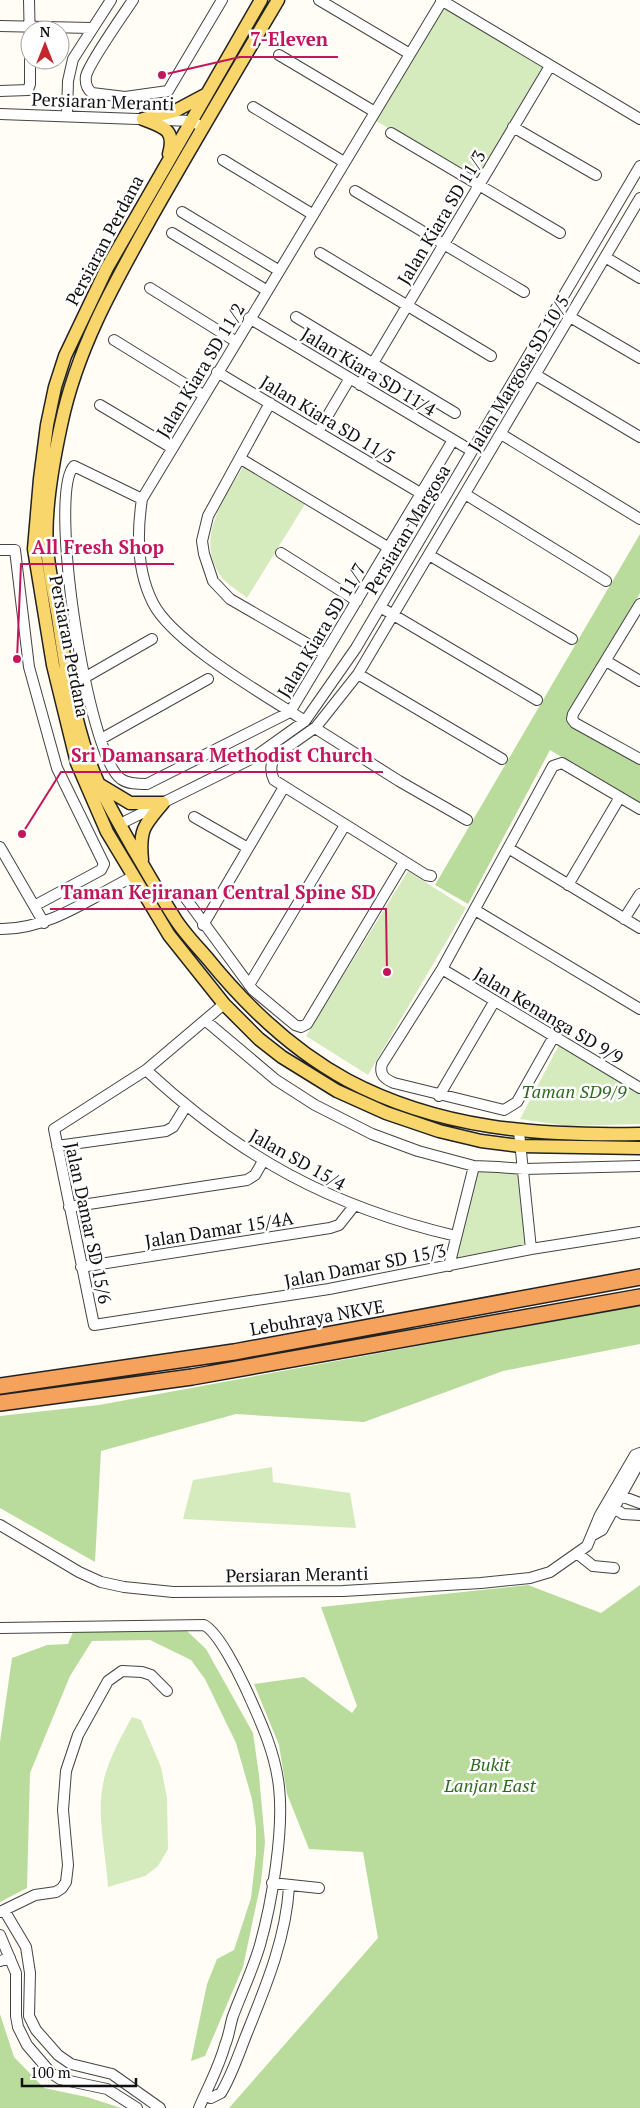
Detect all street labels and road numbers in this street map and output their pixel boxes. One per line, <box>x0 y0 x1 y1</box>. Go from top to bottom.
street label: Persiaran Meranti <box>31 87 175 115</box>
street label: Jalan Kiara SD 11/3 <box>391 145 491 289</box>
street label: Persiaran Perdana <box>59 171 149 309</box>
street label: Jalan Margosa SD 10/5 <box>462 290 574 456</box>
street label: Jalan Kiara SD 11/2 <box>150 298 250 442</box>
street label: Jalan Kiara SD 11/4 <box>297 321 441 421</box>
street label: Jalan Kiara SD 11/5 <box>256 369 400 469</box>
street label: Persiaran Margosa <box>359 460 455 598</box>
street label: Jalan Kiara SD 11/7 <box>271 558 371 702</box>
street label: Persiaran Perdana <box>44 573 96 719</box>
street label: Jalan Kenanga SD 9/9 <box>470 961 628 1069</box>
street label: Jalan SD 15/4 <box>246 1123 351 1196</box>
street label: Jalan Damar SD 15/6 <box>60 1140 118 1306</box>
street label: Jalan Damar 15/4A <box>143 1205 296 1253</box>
street label: Jalan Damar SD 15/3 <box>282 1238 448 1292</box>
street label: Lebuhraya NKVE <box>248 1293 386 1341</box>
street label: Persiaran Meranti <box>225 1561 369 1587</box>

